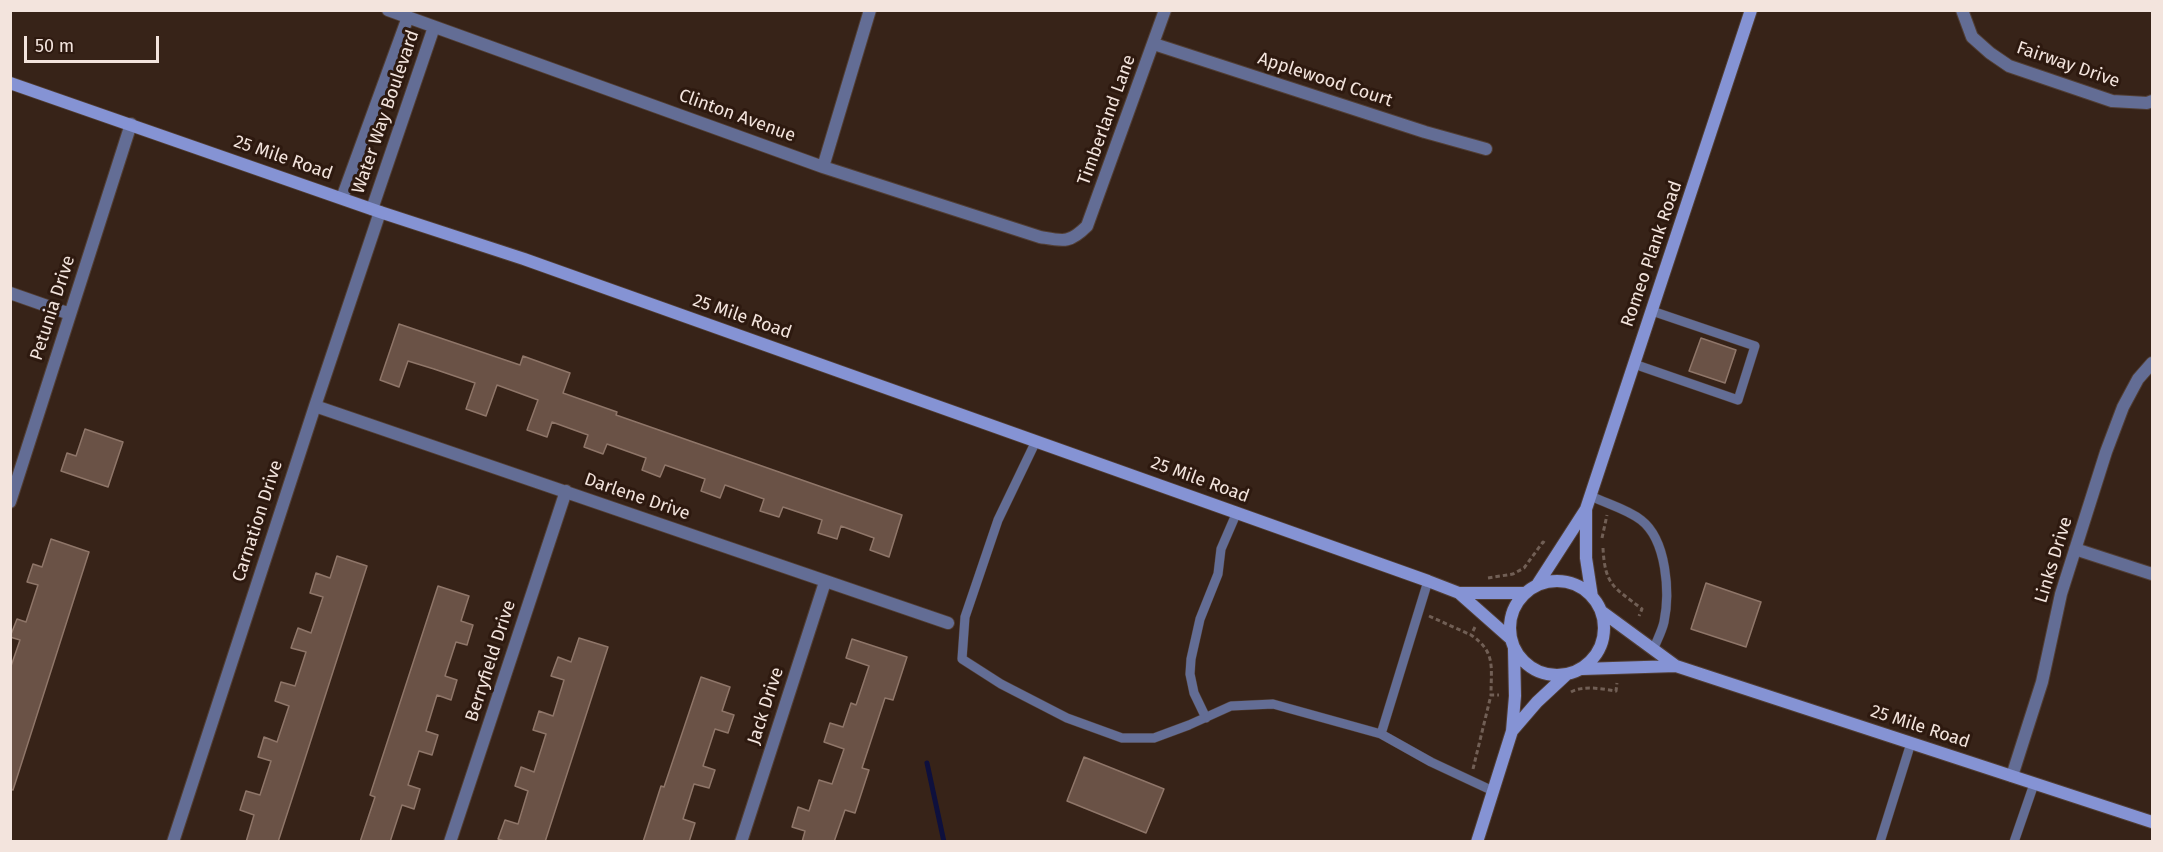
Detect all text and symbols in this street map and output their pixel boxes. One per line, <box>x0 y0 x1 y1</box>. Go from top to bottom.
scale bar <box>27 24 162 62</box>
street label: Water Way Boulevard <box>348 27 424 197</box>
text: 50 m <box>35 35 74 57</box>
street label: Fairway Drive <box>2014 37 2122 93</box>
street label: Applewood Court <box>1255 48 1395 112</box>
street label: Timberland Lane <box>1073 52 1141 188</box>
street label: Clinton Avenue <box>676 85 798 147</box>
street label: 25 Mile Road <box>231 131 335 185</box>
street label: Romeo Plank Road <box>1617 178 1687 330</box>
street label: Petunia Drive <box>26 253 80 363</box>
street label: 25 Mile Road <box>690 290 794 344</box>
street label: 25 Mile Road <box>1148 452 1252 508</box>
street label: Carnation Drive <box>228 457 288 585</box>
street label: Darlene Drive <box>581 469 693 525</box>
street label: Links Drive <box>2031 514 2077 606</box>
street label: Berryfield Drive <box>461 597 521 725</box>
street label: Jack Drive <box>743 665 789 747</box>
street label: 25 Mile Road <box>1868 701 1972 753</box>

